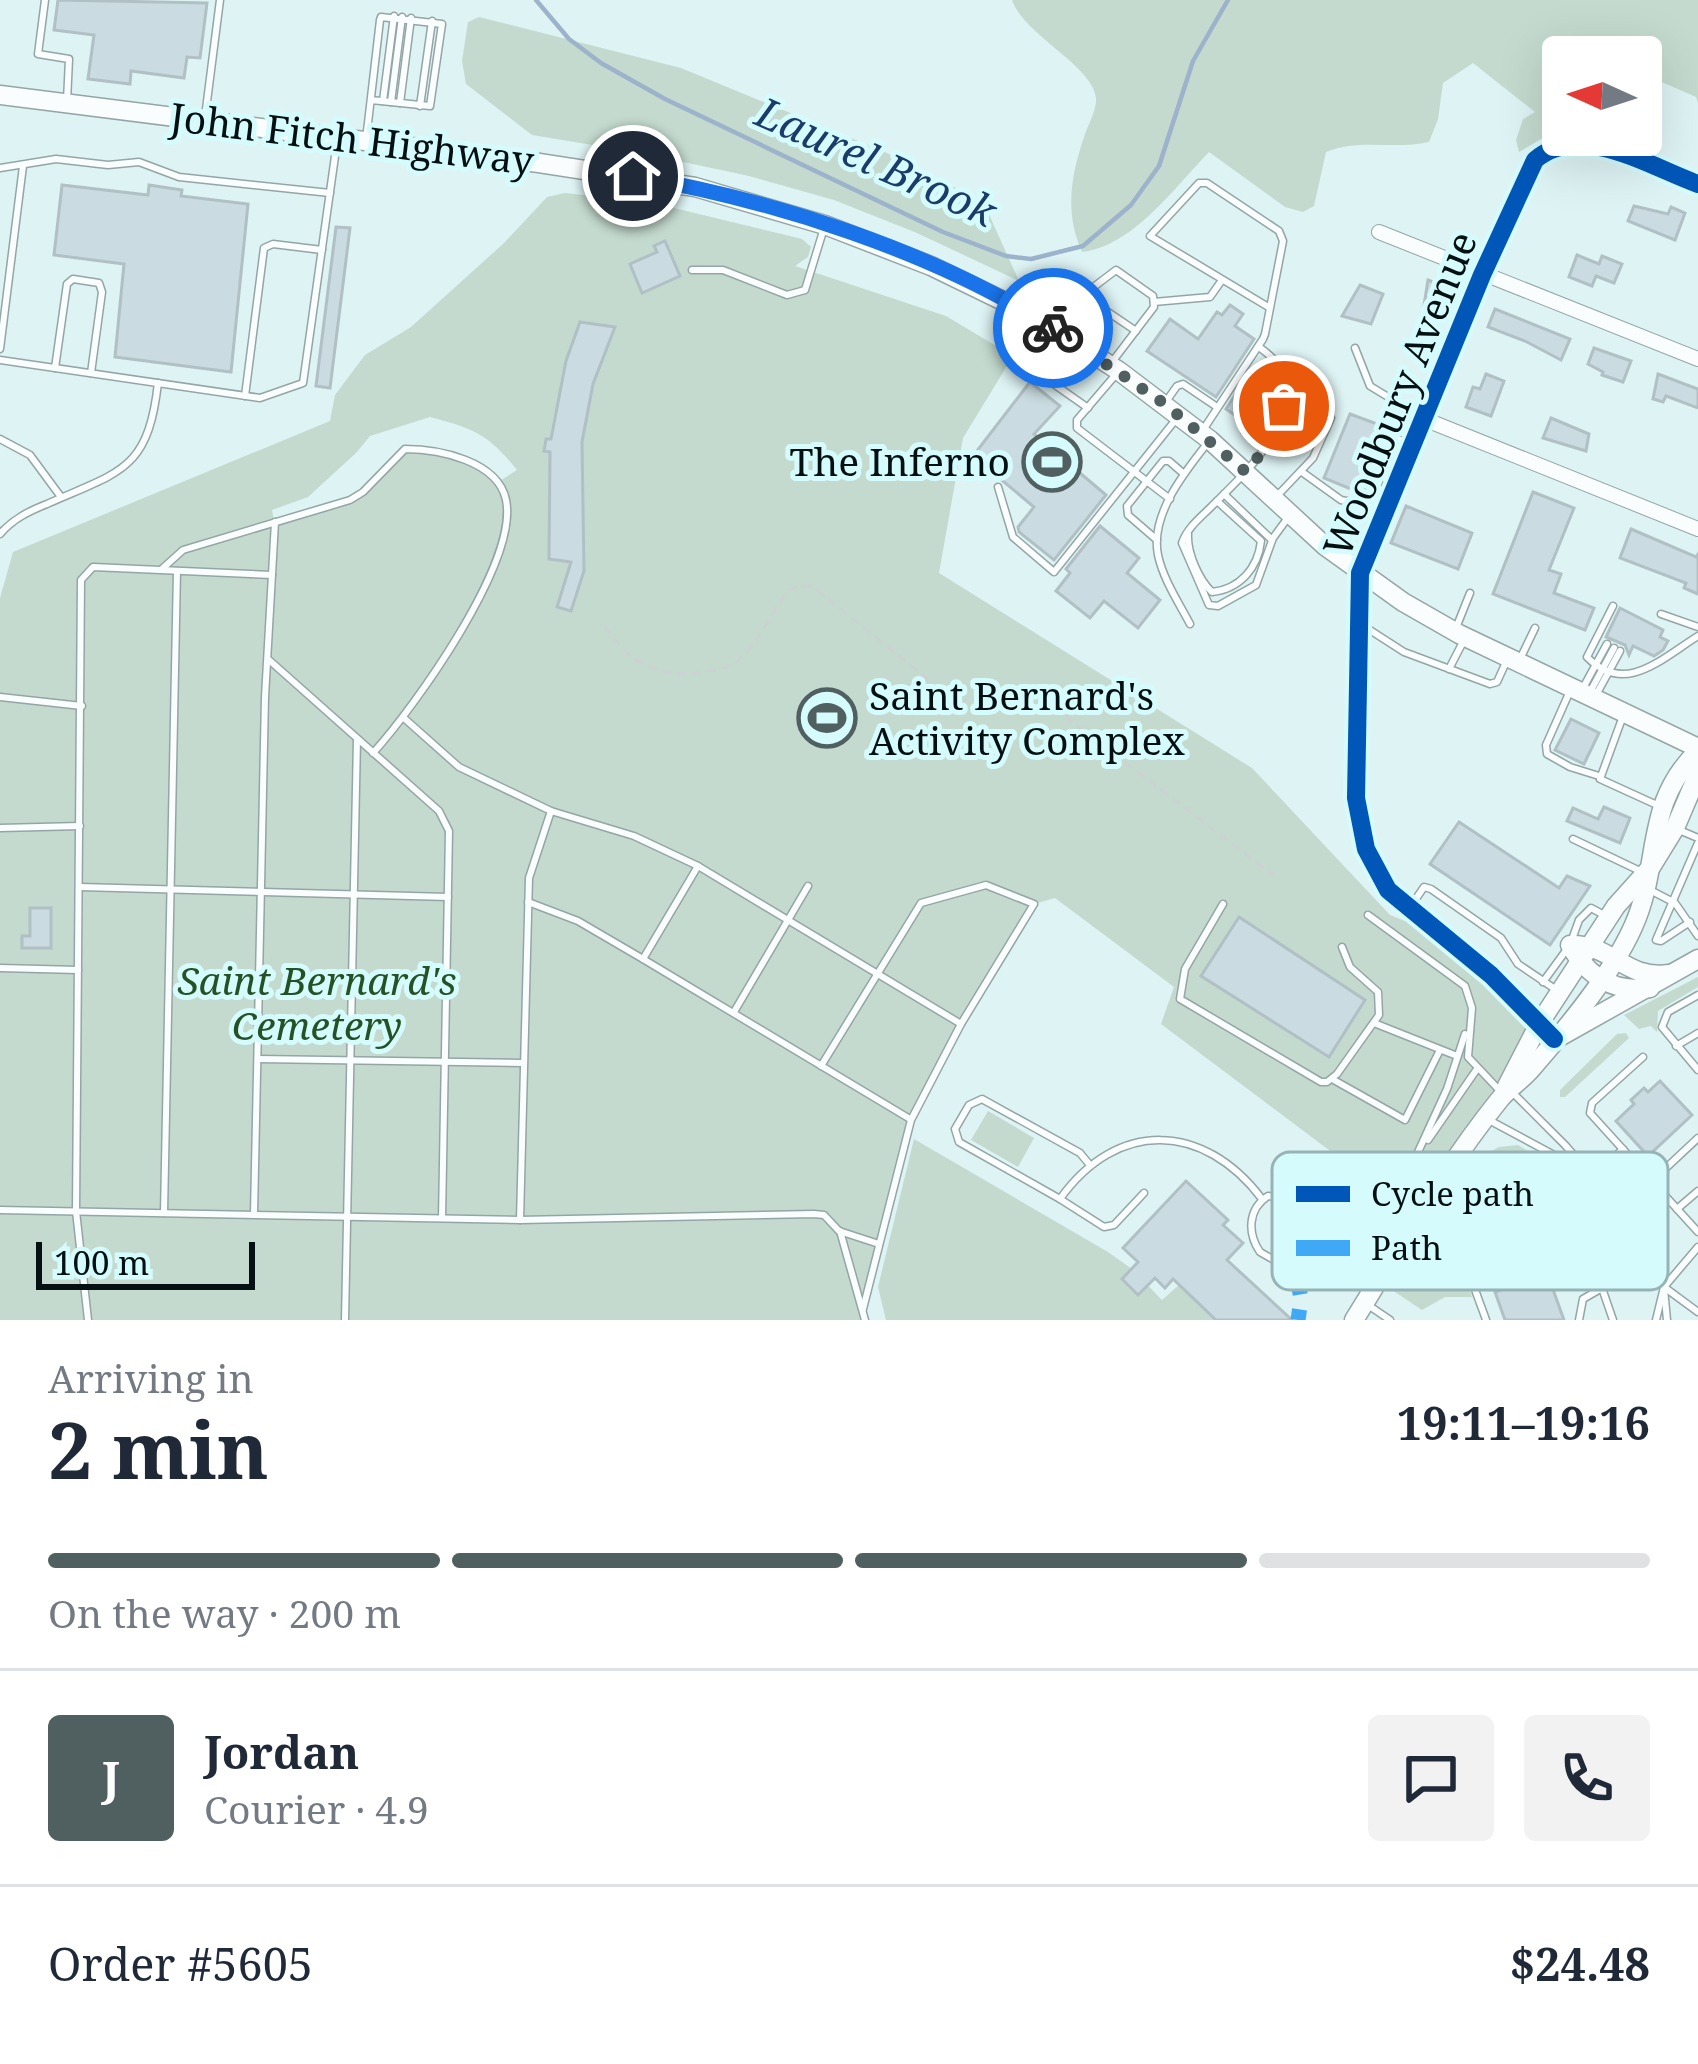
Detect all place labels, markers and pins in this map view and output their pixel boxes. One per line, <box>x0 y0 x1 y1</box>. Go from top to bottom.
pin <box>582 125 684 227</box>
pin <box>1233 355 1335 457</box>
sports icon: The Inferno <box>1021 431 1083 493</box>
place label: The Inferno <box>790 434 1010 487</box>
place label: Saint Bernard's Activity Complex <box>869 668 1185 766</box>
sports icon: Saint Bernard's Activity Complex <box>796 687 858 749</box>

